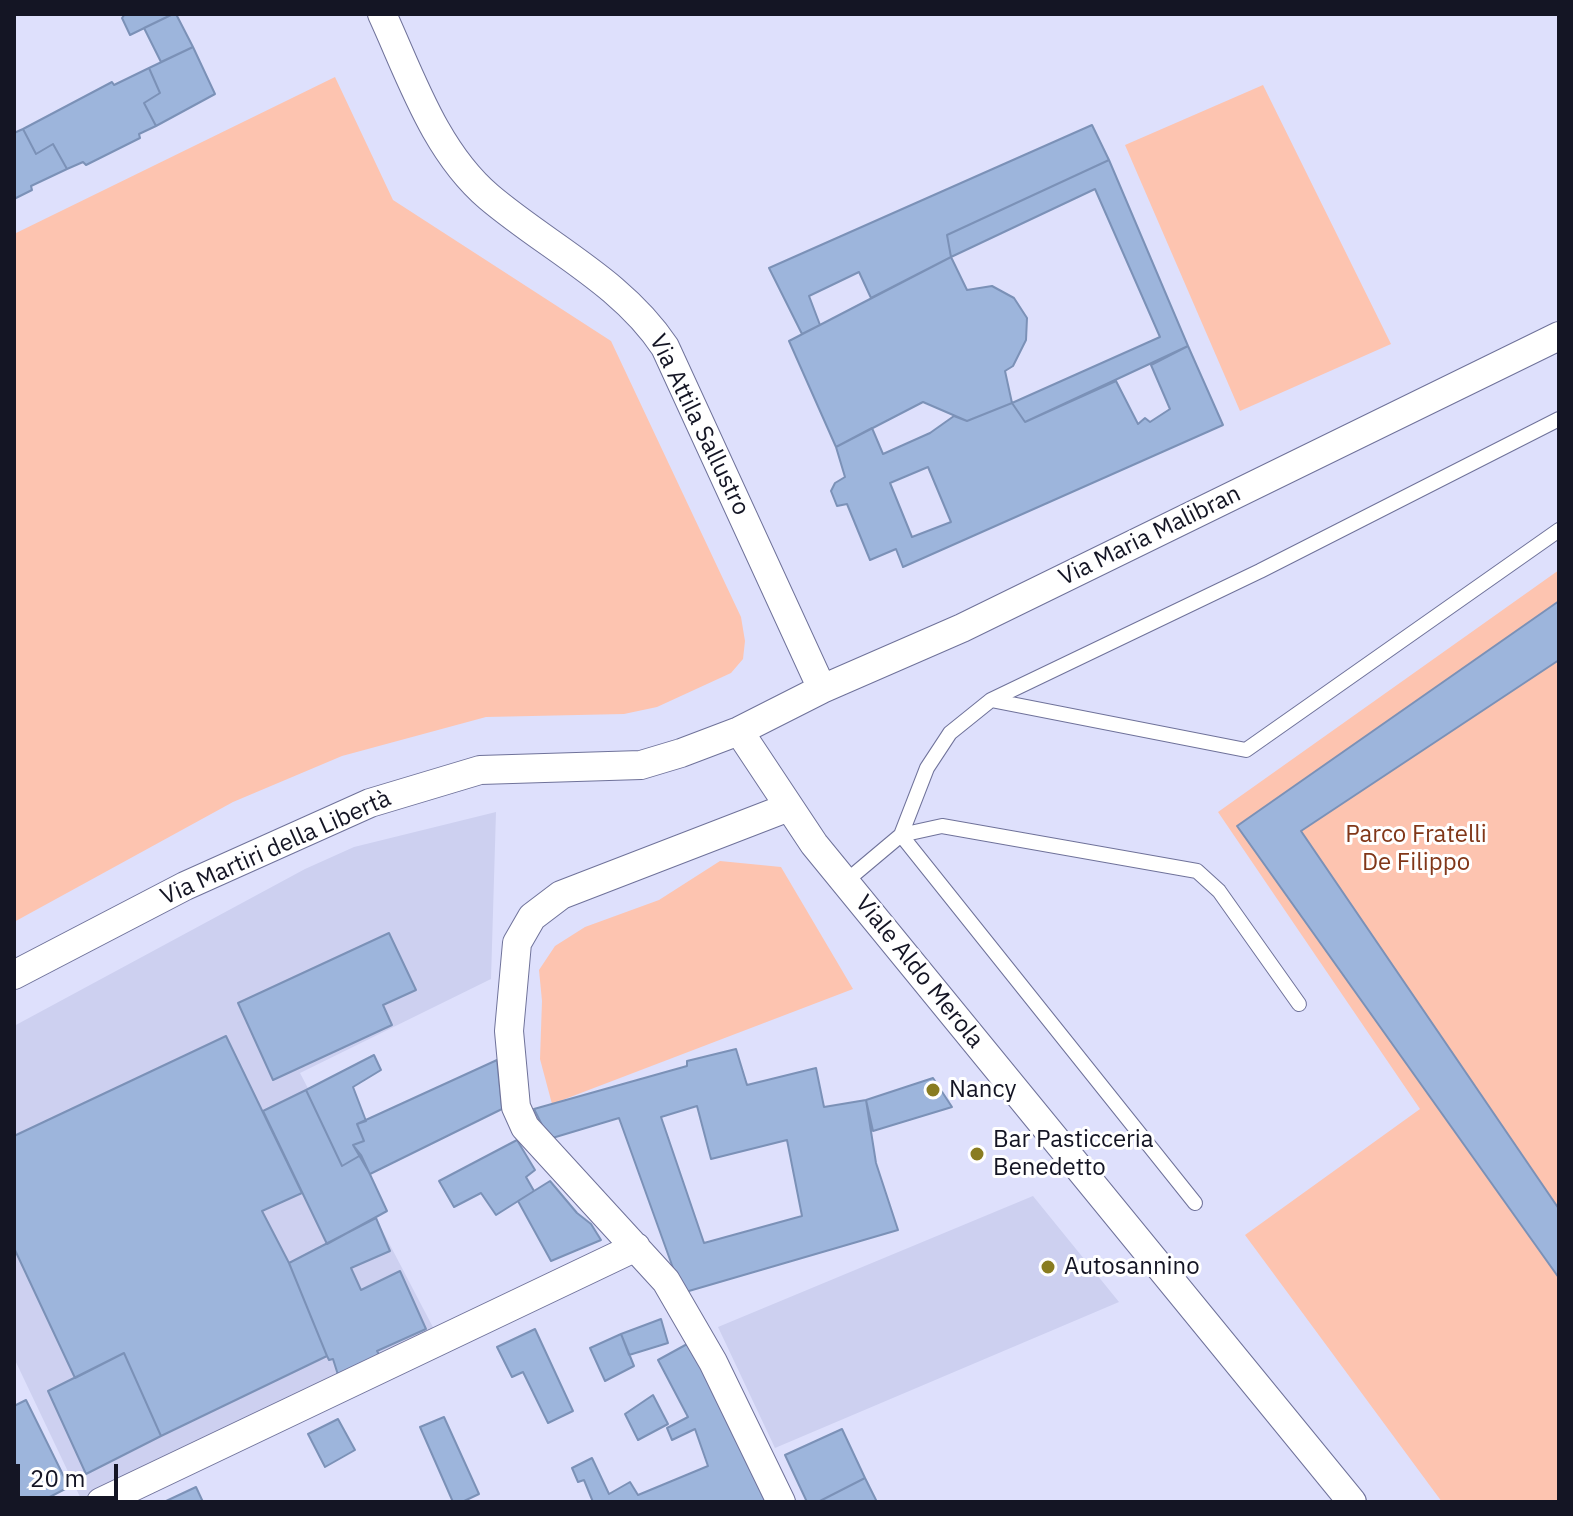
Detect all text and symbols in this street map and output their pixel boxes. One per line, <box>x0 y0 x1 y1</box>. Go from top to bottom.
street label: Via Attila Sallustro <box>643 330 755 520</box>
street label: Via Maria Malibran <box>1054 480 1246 592</box>
street label: Via Martiri della Libertà <box>156 784 396 912</box>
park label: Parco Fratelli De Filippo <box>1345 821 1487 877</box>
street label: Viale Aldo Merola <box>849 890 989 1054</box>
place label: Nancy <box>949 1076 1016 1104</box>
marker: Nancy <box>924 1081 942 1099</box>
place label: Bar Pasticceria Benedetto <box>993 1126 1154 1182</box>
marker: Bar Pasticceria Benedetto <box>968 1145 986 1163</box>
place label: Autosannino <box>1064 1253 1200 1281</box>
marker: Autosannino <box>1039 1258 1057 1276</box>
scale bar <box>20 1448 122 1498</box>
text: 20 m <box>30 1462 85 1494</box>

